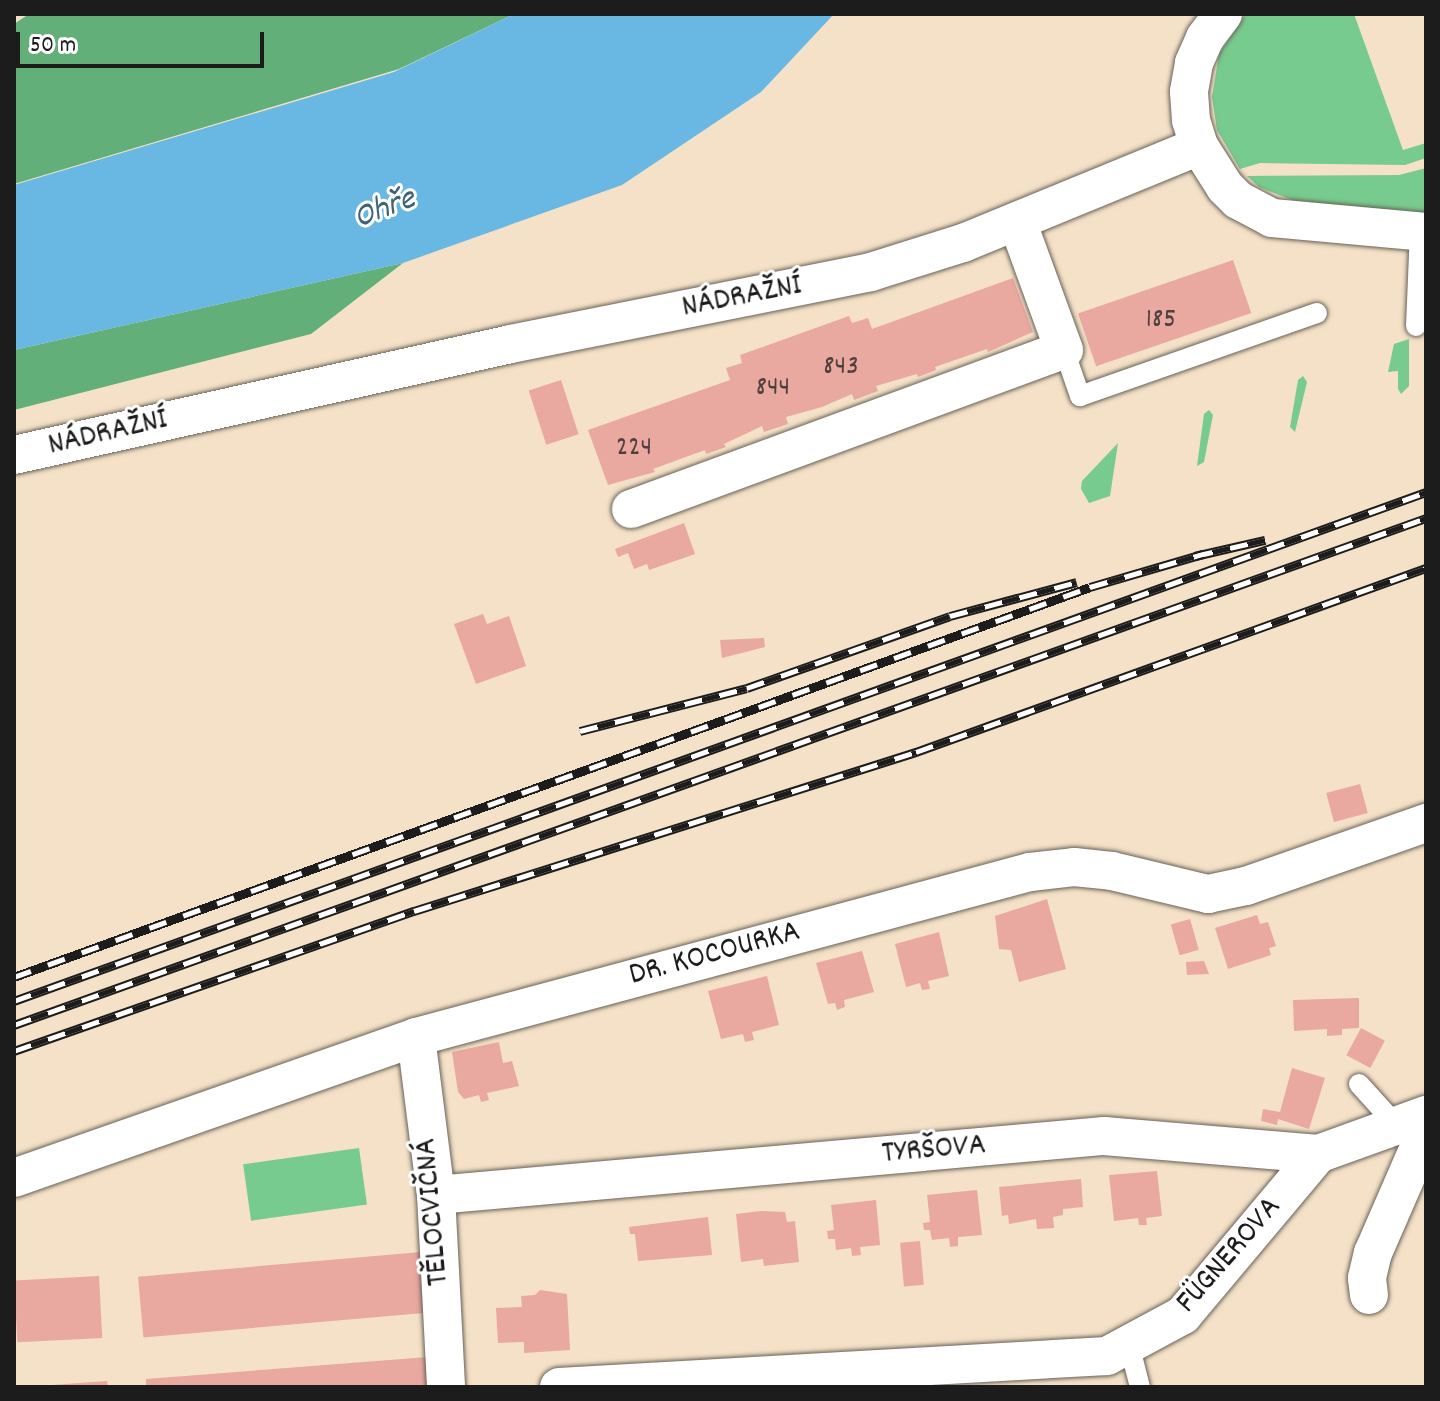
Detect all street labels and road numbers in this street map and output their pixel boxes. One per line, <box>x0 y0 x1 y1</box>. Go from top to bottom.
street label: NÁDRAŽNÍ <box>679 268 805 328</box>
street label: NÁDRAŽNÍ <box>45 402 171 466</box>
street label: DR. KOCOURKA <box>625 914 805 996</box>
street label: TYRŠOVA <box>880 1127 988 1175</box>
street label: TĚLOCVIČNÁ <box>408 1137 460 1287</box>
street label: FÜGNEROVA <box>1169 1190 1291 1322</box>

